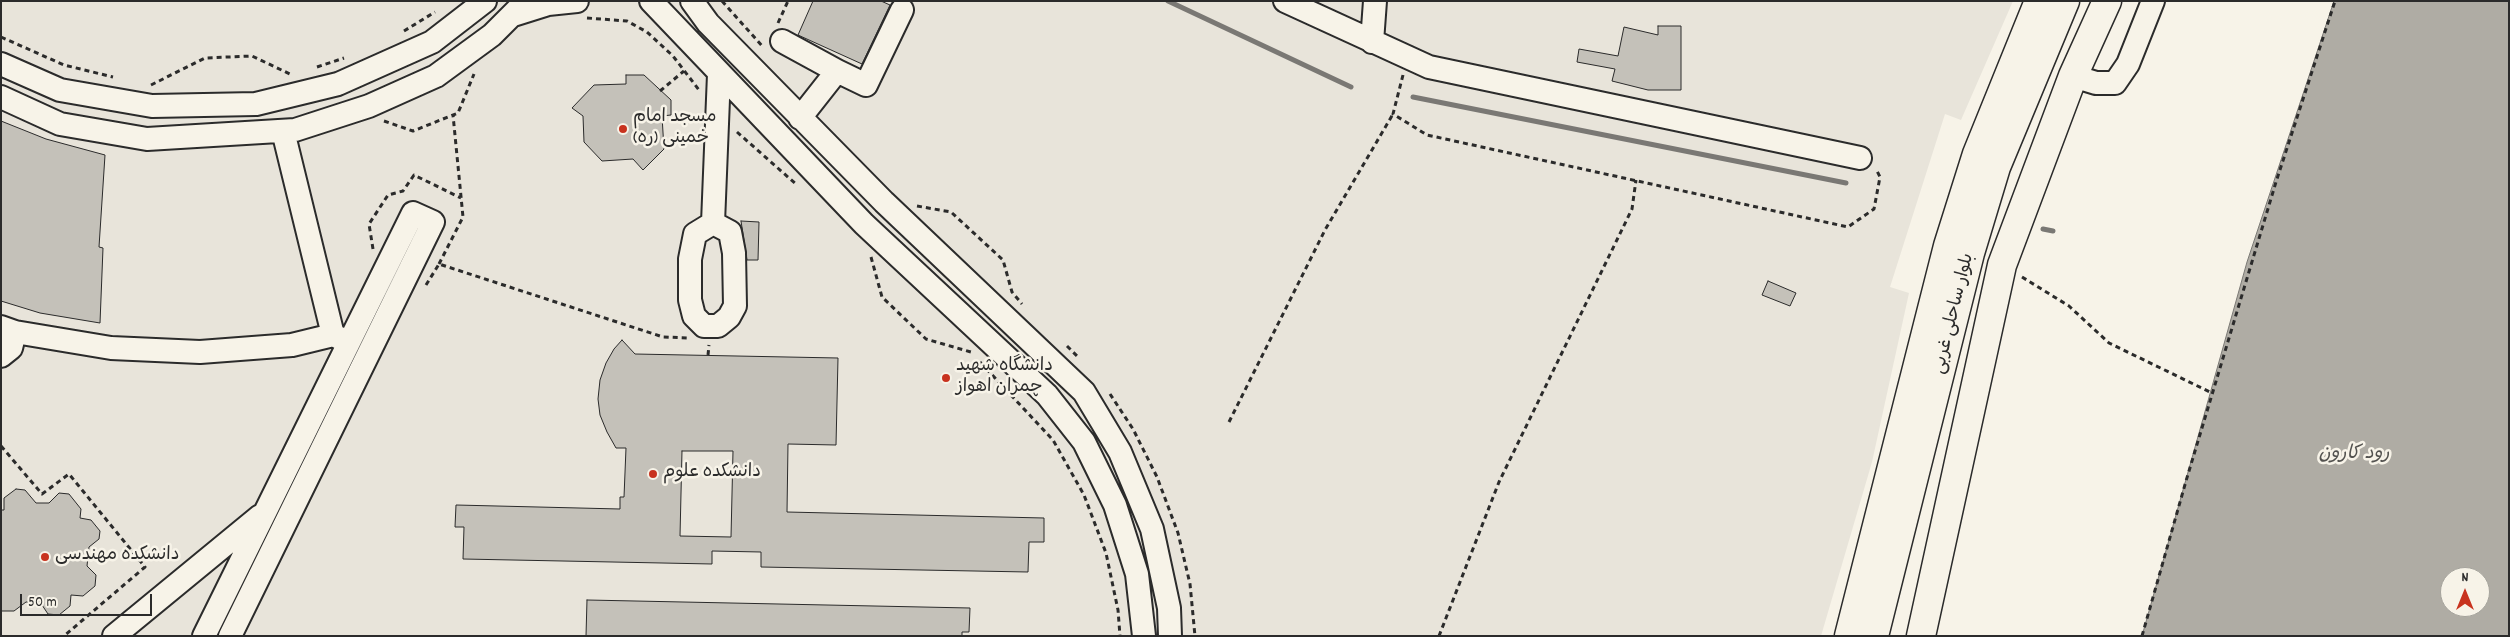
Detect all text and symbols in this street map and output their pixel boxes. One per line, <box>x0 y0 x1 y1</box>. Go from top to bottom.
place label: مسجد امام خمینی (ره) <box>633 108 716 150</box>
marker: مسجد امام خمینی (ره) <box>617 123 629 135</box>
street label: بلوار ساحلی غربی <box>1930 252 1980 376</box>
place label: دانشگاه شهید چمران اهواز <box>956 357 1053 399</box>
marker: دانشگاه شهید چمران اهواز <box>940 372 952 384</box>
water label: رود کارون <box>2318 444 2390 466</box>
place label: دانشکده علوم <box>663 463 761 485</box>
marker: دانشکده علوم <box>647 468 659 480</box>
place label: دانشکده مهندسی <box>55 546 179 568</box>
marker: دانشکده مهندسی <box>39 551 51 563</box>
north arrow <box>2440 567 2490 617</box>
text: N <box>2462 568 2468 588</box>
scale bar <box>22 584 155 616</box>
text: 50 m <box>28 592 57 614</box>

